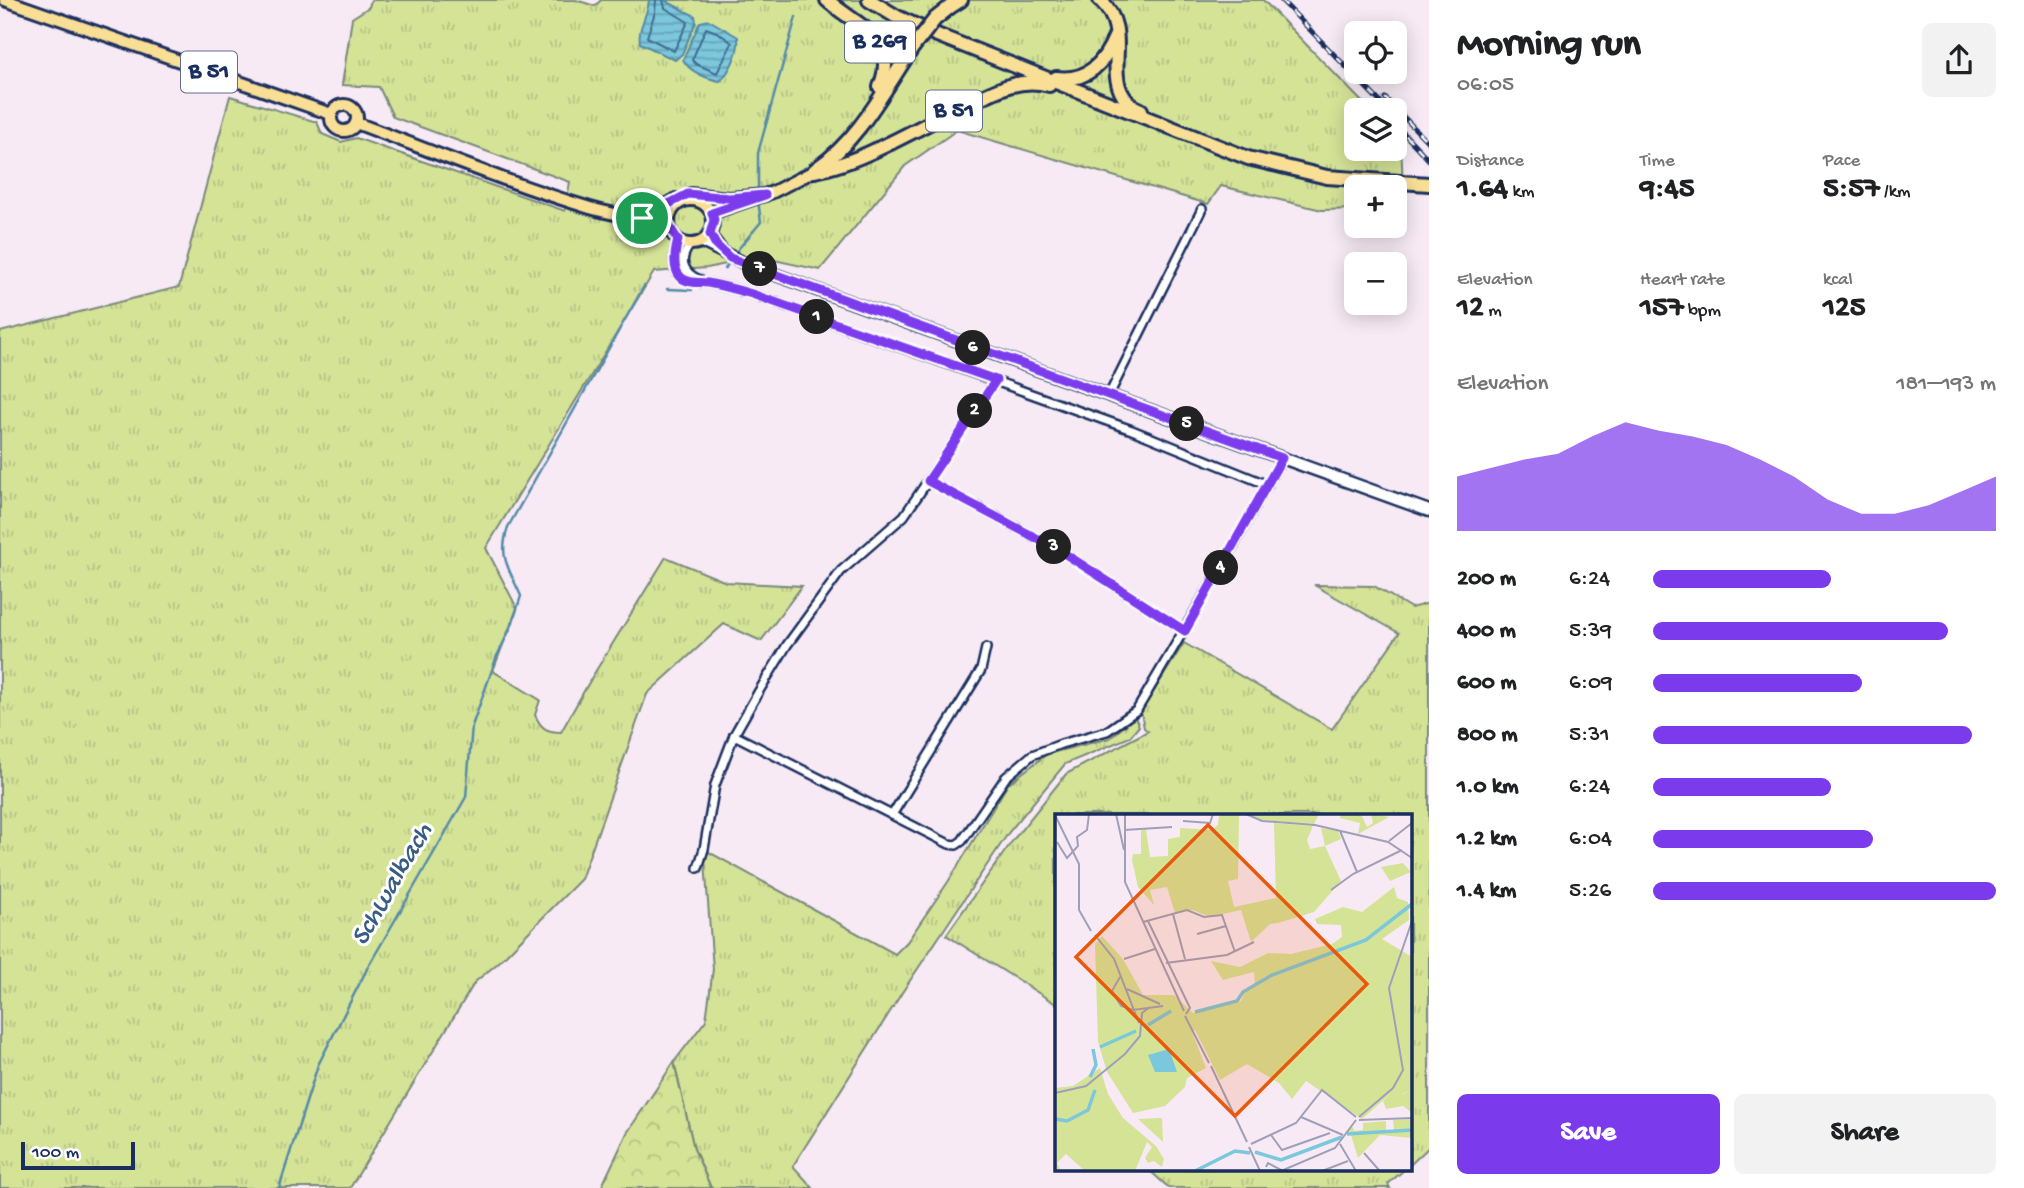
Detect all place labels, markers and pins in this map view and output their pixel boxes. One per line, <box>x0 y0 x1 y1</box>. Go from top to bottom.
pin <box>612 188 672 248</box>
pin: 7 <box>742 252 778 286</box>
pin: 1 <box>800 300 834 334</box>
pin: 6 <box>956 330 990 366</box>
pin: 2 <box>958 394 992 428</box>
pin: 5 <box>1170 406 1204 442</box>
pin: 3 <box>1036 530 1072 564</box>
pin: 4 <box>1204 550 1238 586</box>

